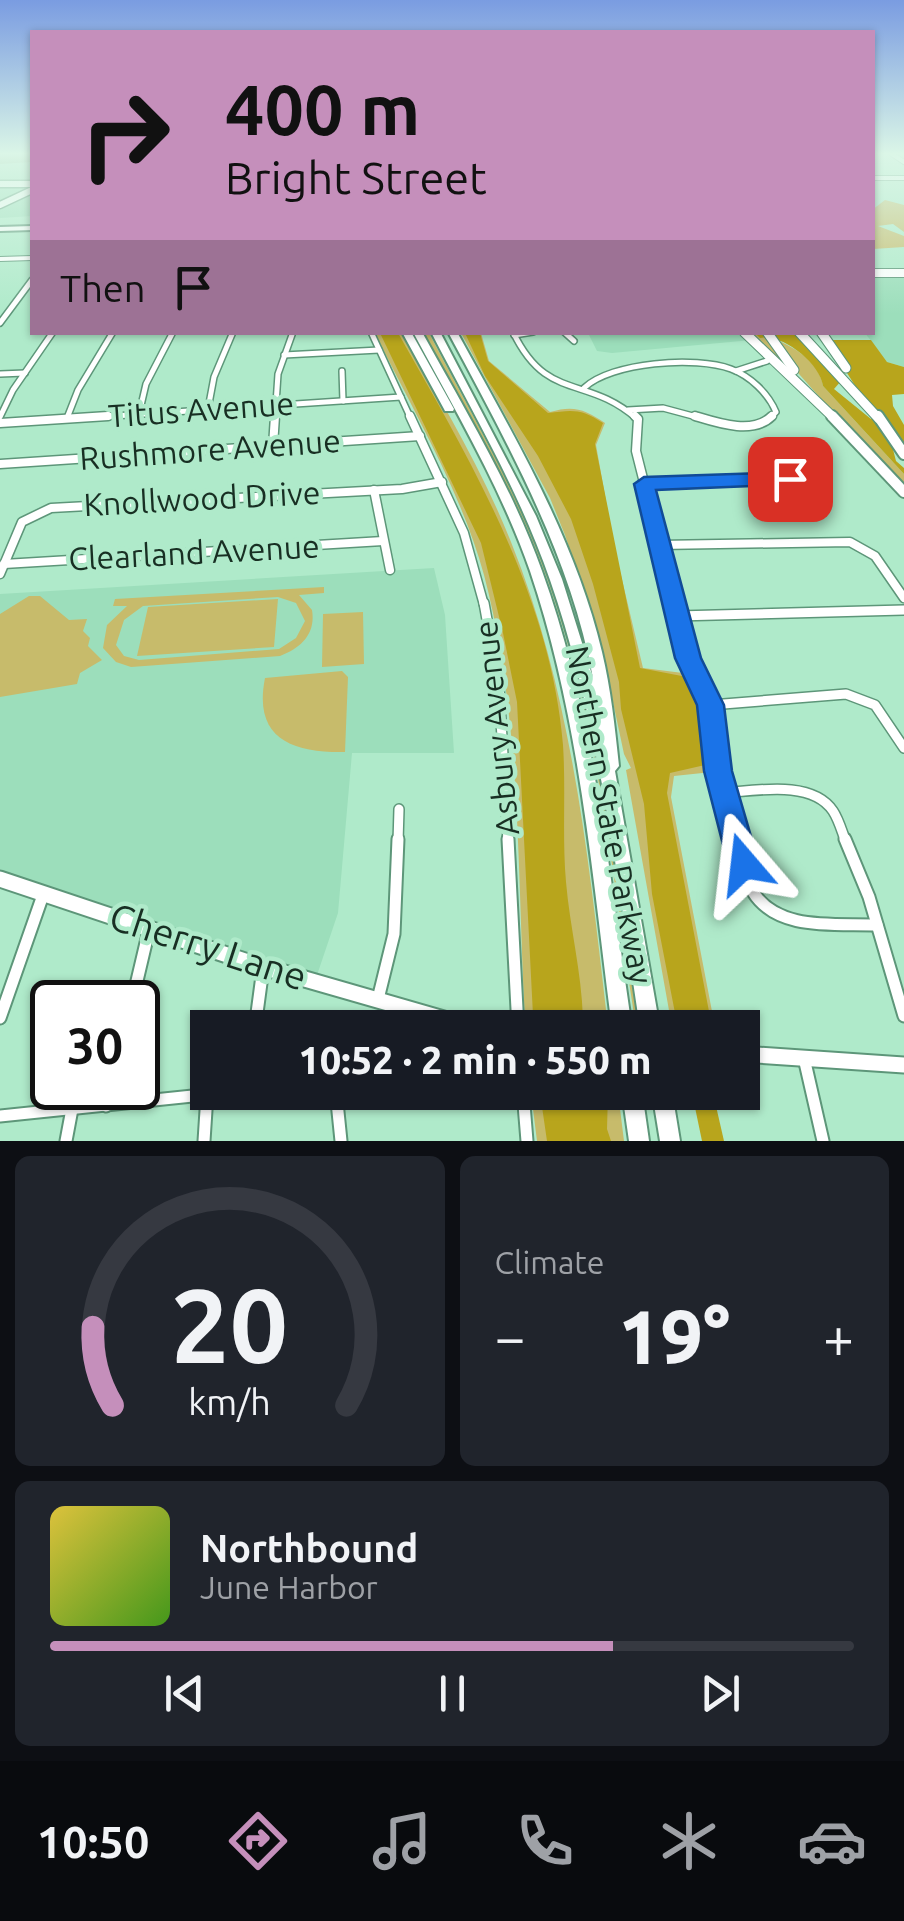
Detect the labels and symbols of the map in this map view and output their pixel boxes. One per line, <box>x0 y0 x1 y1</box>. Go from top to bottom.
street label: Titus Avenue <box>107 385 295 433</box>
street label: Rushmore Avenue <box>78 422 342 476</box>
pin <box>748 437 833 522</box>
street label: Knollwood Drive <box>83 474 321 522</box>
street label: Clearland Avenue <box>68 527 320 577</box>
street label: Asbury Avenue <box>467 619 525 837</box>
street label: Northern State Parkway <box>560 643 660 987</box>
position arrow <box>692 812 796 916</box>
street label: Cherry Lane <box>105 895 312 998</box>
speed limit sign: 30 <box>30 980 160 1110</box>

